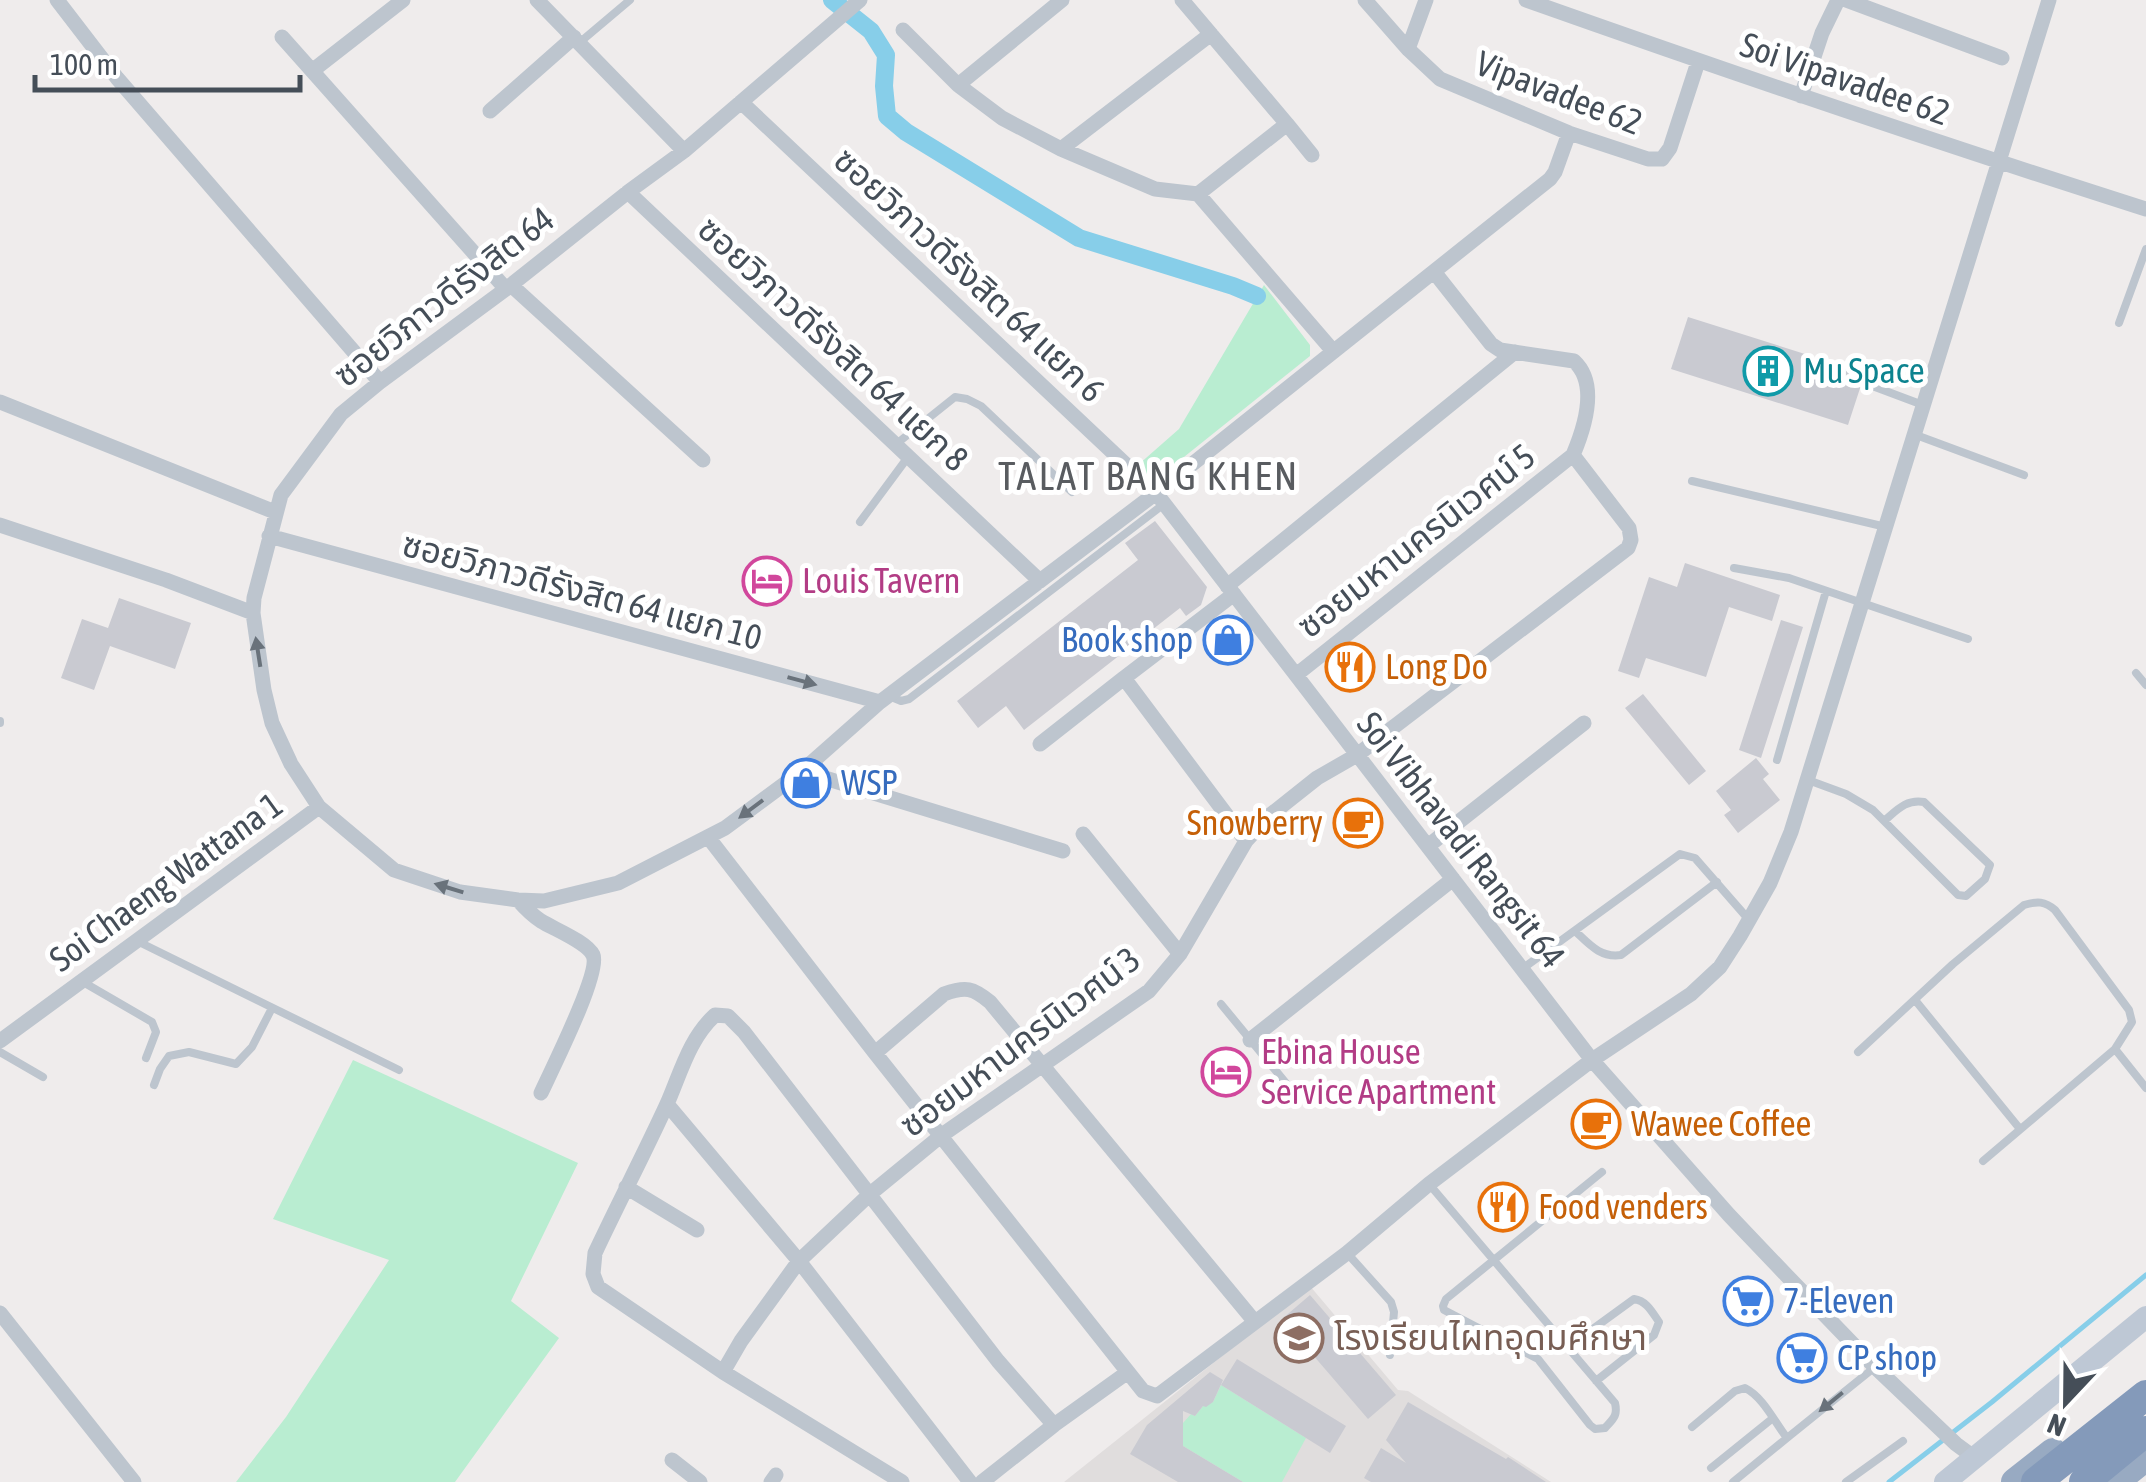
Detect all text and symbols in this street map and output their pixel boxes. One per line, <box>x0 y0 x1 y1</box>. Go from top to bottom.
street label: Soi Vipavadee 62 <box>1736 24 1955 133</box>
scale bar <box>35 30 300 92</box>
street label: Vipavadee 62 <box>1471 42 1648 142</box>
text: 100 m <box>50 47 118 81</box>
street label: ซอยวิภาวดีรังสิต 64 แยก 6 <box>827 139 1113 410</box>
street label: ซอยวิภาวดีรังสิต 64 <box>326 198 561 394</box>
street label: ซอยวิภาวดีรังสิต 64 แยก 8 <box>691 208 977 479</box>
building icon: Mu Space <box>1742 345 1794 397</box>
place label: Mu Space <box>1803 350 1925 390</box>
street label: ซอยมหานครนิเวศน์ 5 <box>1289 435 1542 645</box>
district label: TALAT BANG KHEN <box>998 453 1300 498</box>
street label: ซอยวิภาวดีรังสิต 64 แยก 10 <box>398 523 766 657</box>
hotel icon: Louis Tavern <box>741 555 793 607</box>
place label: Louis Tavern <box>802 560 961 600</box>
shop icon: Book shop <box>1202 614 1254 666</box>
place label: Book shop <box>1061 619 1193 659</box>
one-way arrow <box>250 635 266 667</box>
restaurant icon: Long Do <box>1324 641 1376 693</box>
place label: Long Do <box>1385 646 1488 686</box>
one-way arrow <box>787 674 818 690</box>
street label: Soi Vibhavadi Rangsit 64 <box>1350 704 1574 975</box>
shop icon: WSP <box>780 757 832 809</box>
place label: WSP <box>841 762 898 802</box>
street label: Soi Chaeng Wattana 1 <box>42 784 289 979</box>
cafe icon: Snowberry <box>1332 797 1384 849</box>
one-way arrow <box>738 799 764 819</box>
place label: Snowberry <box>1187 802 1323 842</box>
one-way arrow <box>433 880 464 895</box>
street label: ซอยมหานครนิเวศน์ 3 <box>892 938 1147 1144</box>
place label: Ebina House Service Apartment <box>1261 1031 1496 1111</box>
hotel icon: Ebina House Service Apartment <box>1200 1046 1252 1098</box>
cafe icon: Wawee Coffee <box>1570 1098 1622 1150</box>
place label: Wawee Coffee <box>1631 1103 1811 1143</box>
restaurant icon: Food venders <box>1477 1181 1529 1233</box>
place label: Food venders <box>1538 1186 1708 1226</box>
supermarket icon: 7-Eleven <box>1722 1275 1774 1327</box>
place label: 7-Eleven <box>1783 1280 1895 1320</box>
school or university icon: โรงเรียนไผทอุดมศึกษา <box>1273 1312 1325 1364</box>
place label: โรงเรียนไผทอุดมศึกษา <box>1334 1317 1647 1359</box>
supermarket icon: CP shop <box>1776 1332 1828 1384</box>
place label: CP shop <box>1837 1337 1937 1377</box>
north arrow <box>2016 1352 2116 1452</box>
one-way arrow <box>1819 1391 1844 1412</box>
text: N <box>2043 1407 2070 1443</box>

